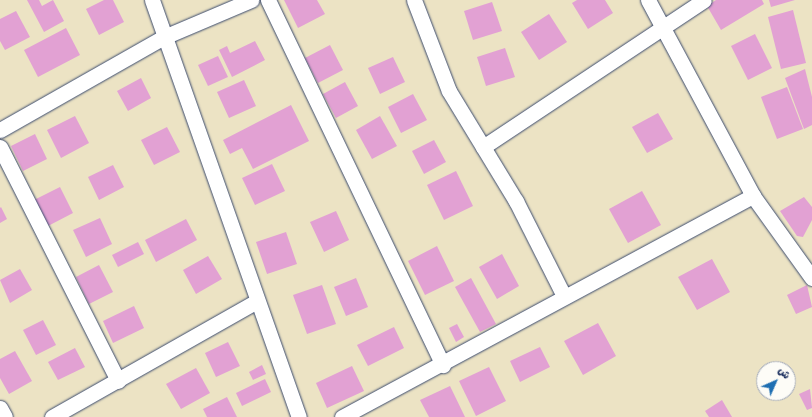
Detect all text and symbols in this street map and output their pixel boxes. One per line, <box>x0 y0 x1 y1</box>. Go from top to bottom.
north arrow <box>756 361 796 401</box>
text: ش <box>774 363 794 383</box>

